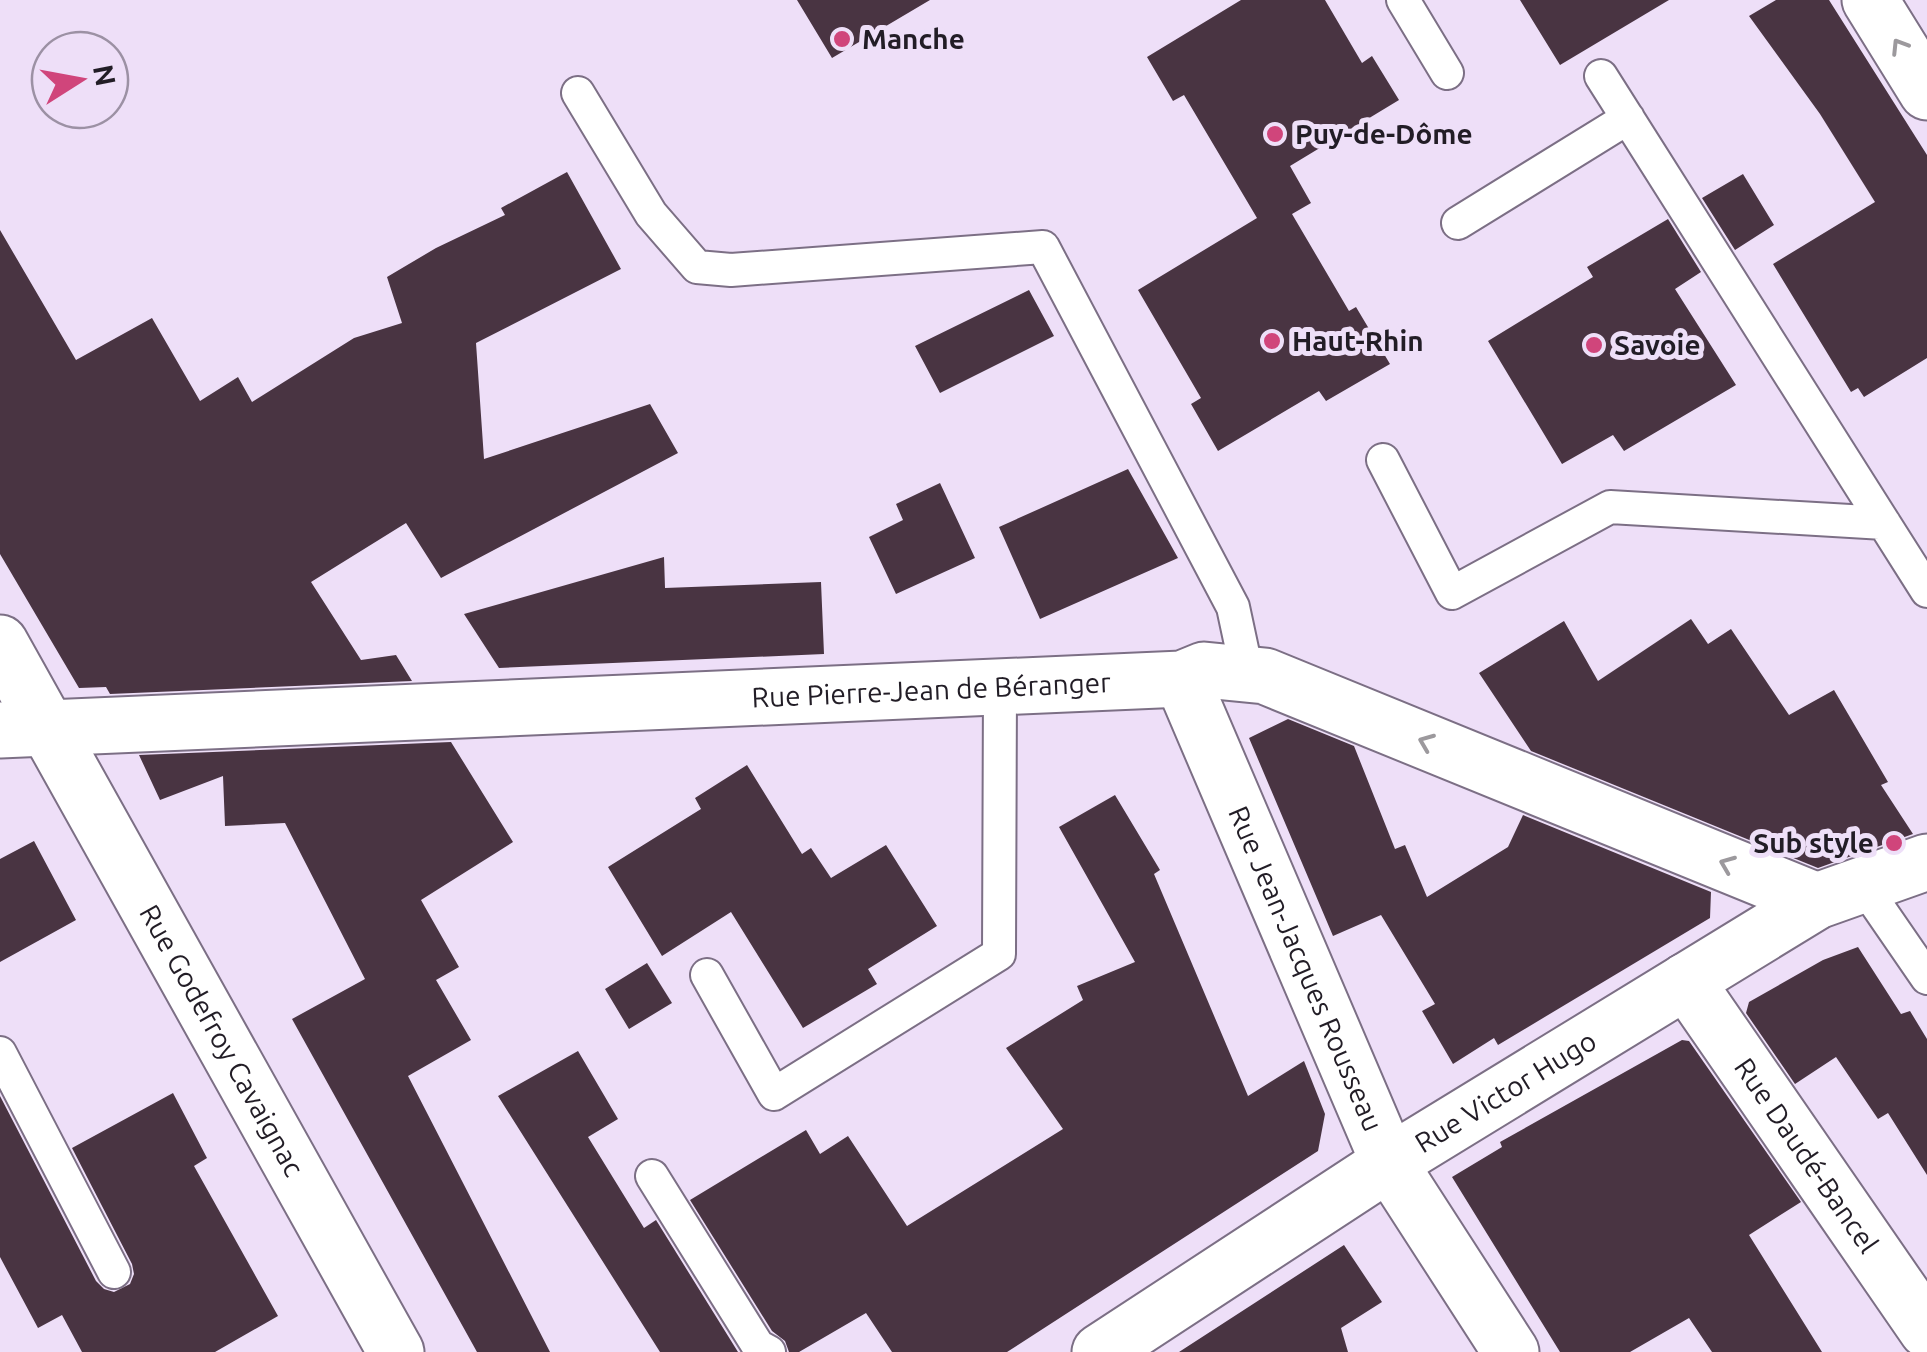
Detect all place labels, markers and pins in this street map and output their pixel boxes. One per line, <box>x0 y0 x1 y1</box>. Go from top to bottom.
place label: Manche <box>862 23 965 54</box>
marker: Manche <box>831 28 853 50</box>
place label: Puy-de-Dôme <box>1295 118 1473 149</box>
marker: Puy-de-Dôme <box>1264 123 1286 145</box>
place label: Haut-Rhin <box>1292 325 1424 356</box>
place label: Savoie <box>1614 329 1701 360</box>
marker: Haut-Rhin <box>1261 330 1283 352</box>
marker: Savoie <box>1583 334 1605 356</box>
place label: Sub style <box>1753 827 1874 858</box>
marker: Sub style <box>1883 832 1905 854</box>

